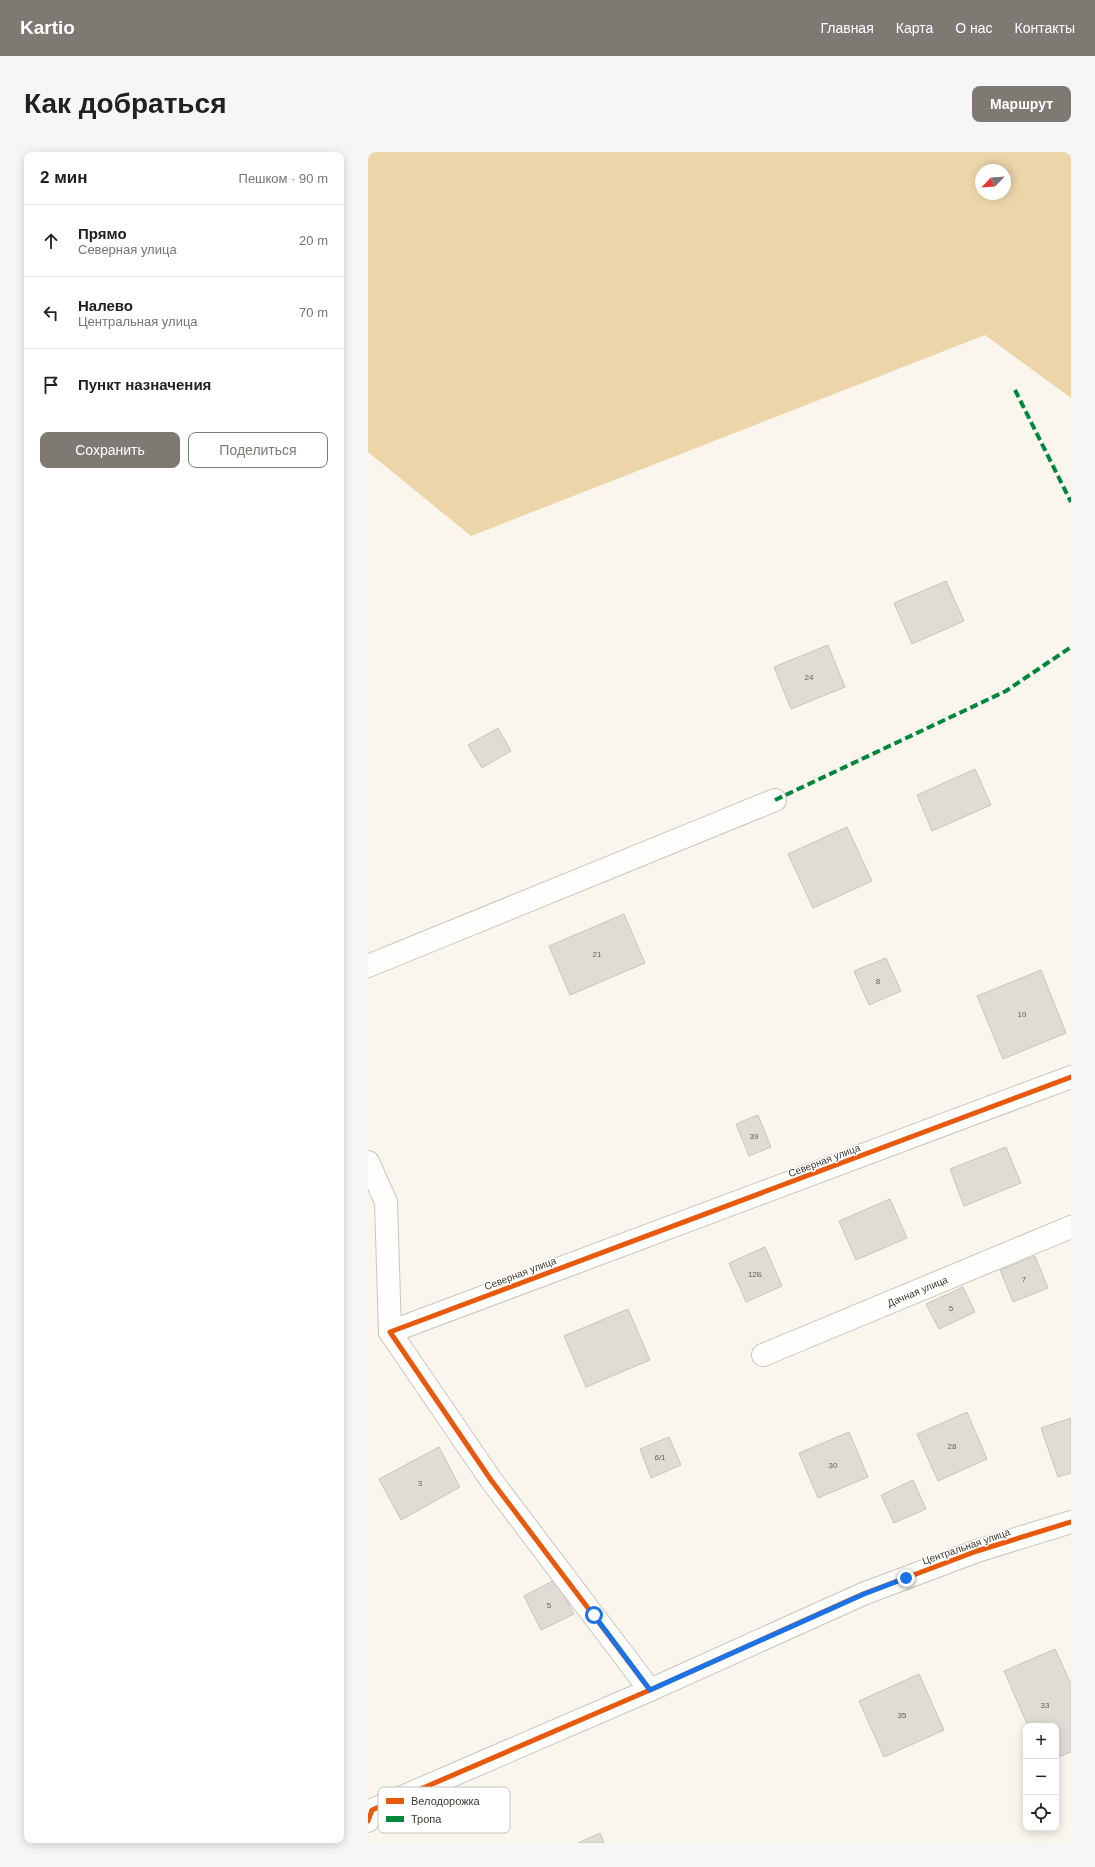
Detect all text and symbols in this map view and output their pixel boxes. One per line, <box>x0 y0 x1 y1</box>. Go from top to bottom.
text: Kartio <box>20 17 75 38</box>
text: Главная <box>820 20 874 36</box>
text: Карта <box>896 20 933 36</box>
text: О нас <box>955 20 993 36</box>
text: Контакты <box>1015 20 1075 36</box>
button: Маршрут <box>972 86 1071 122</box>
text: Как добраться <box>24 88 226 119</box>
north arrow <box>975 164 1011 200</box>
text: 2 мин <box>40 168 87 187</box>
text: Пешком · 90 m <box>239 171 328 186</box>
text: Прямо <box>78 225 127 242</box>
icon: ahead <box>40 230 62 252</box>
text: 20 m <box>299 233 328 248</box>
text: Северная улица <box>78 242 177 257</box>
text: Налево <box>78 297 133 314</box>
icon: left <box>40 302 62 324</box>
text: 70 m <box>299 305 328 320</box>
text: Центральная улица <box>78 314 198 329</box>
icon: arrive <box>40 374 62 396</box>
text: Пункт назначения <box>78 376 211 393</box>
button: Сохранить <box>40 432 180 468</box>
button: Поделиться <box>188 432 328 468</box>
house number: 24 <box>805 673 814 682</box>
house number: 21 <box>593 950 602 959</box>
house number: 8 <box>876 977 881 986</box>
house number: 10 <box>1018 1010 1027 1019</box>
house number: 39 <box>750 1132 759 1141</box>
street label: Северная улица <box>787 1142 862 1179</box>
street label: Северная улица <box>483 1255 558 1292</box>
house number: 12Б <box>748 1270 762 1279</box>
street label: Дачная улица <box>886 1274 950 1309</box>
house number: 7 <box>1022 1275 1027 1284</box>
house number: 5 <box>949 1304 954 1313</box>
house number: 28 <box>948 1442 957 1451</box>
house number: 6/1 <box>654 1453 666 1462</box>
house number: 30 <box>829 1461 838 1470</box>
house number: 3 <box>418 1479 423 1488</box>
street label: Центральная улица <box>921 1526 1012 1567</box>
route end <box>897 1569 915 1587</box>
house number: 5 <box>547 1601 552 1610</box>
route start <box>585 1606 603 1624</box>
house number: 33 <box>1041 1701 1050 1710</box>
house number: 35 <box>898 1711 907 1720</box>
map controls <box>1023 1723 1059 1831</box>
button: + <box>1023 1723 1059 1759</box>
button: − <box>1023 1759 1059 1795</box>
legend <box>378 1787 510 1833</box>
text: Велодорожка <box>411 1795 481 1807</box>
button: locate <box>1023 1795 1059 1831</box>
text: Тропа <box>411 1813 442 1825</box>

